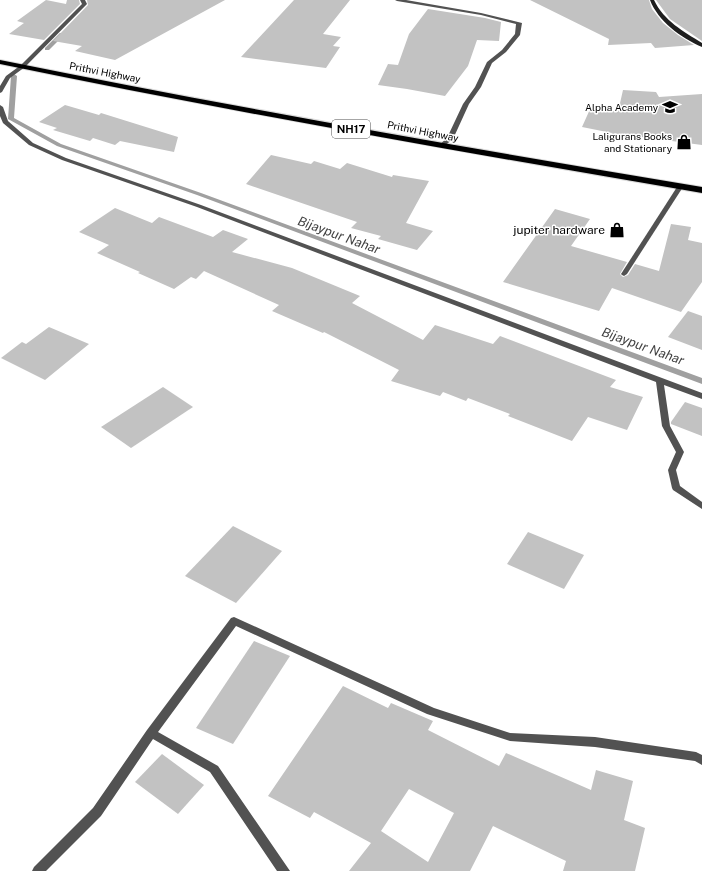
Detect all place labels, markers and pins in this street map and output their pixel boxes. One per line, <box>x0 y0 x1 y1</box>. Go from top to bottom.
school or university icon: Alpha Academy <box>661 98 679 116</box>
place label: Alpha Academy <box>585 101 659 113</box>
place label: Laligurans Books and Stationary <box>592 130 673 154</box>
shop icon: Laligurans Books and Stationary <box>675 133 693 151</box>
shop icon: jupiter hardware <box>608 221 626 239</box>
place label: jupiter hardware <box>512 223 605 237</box>

